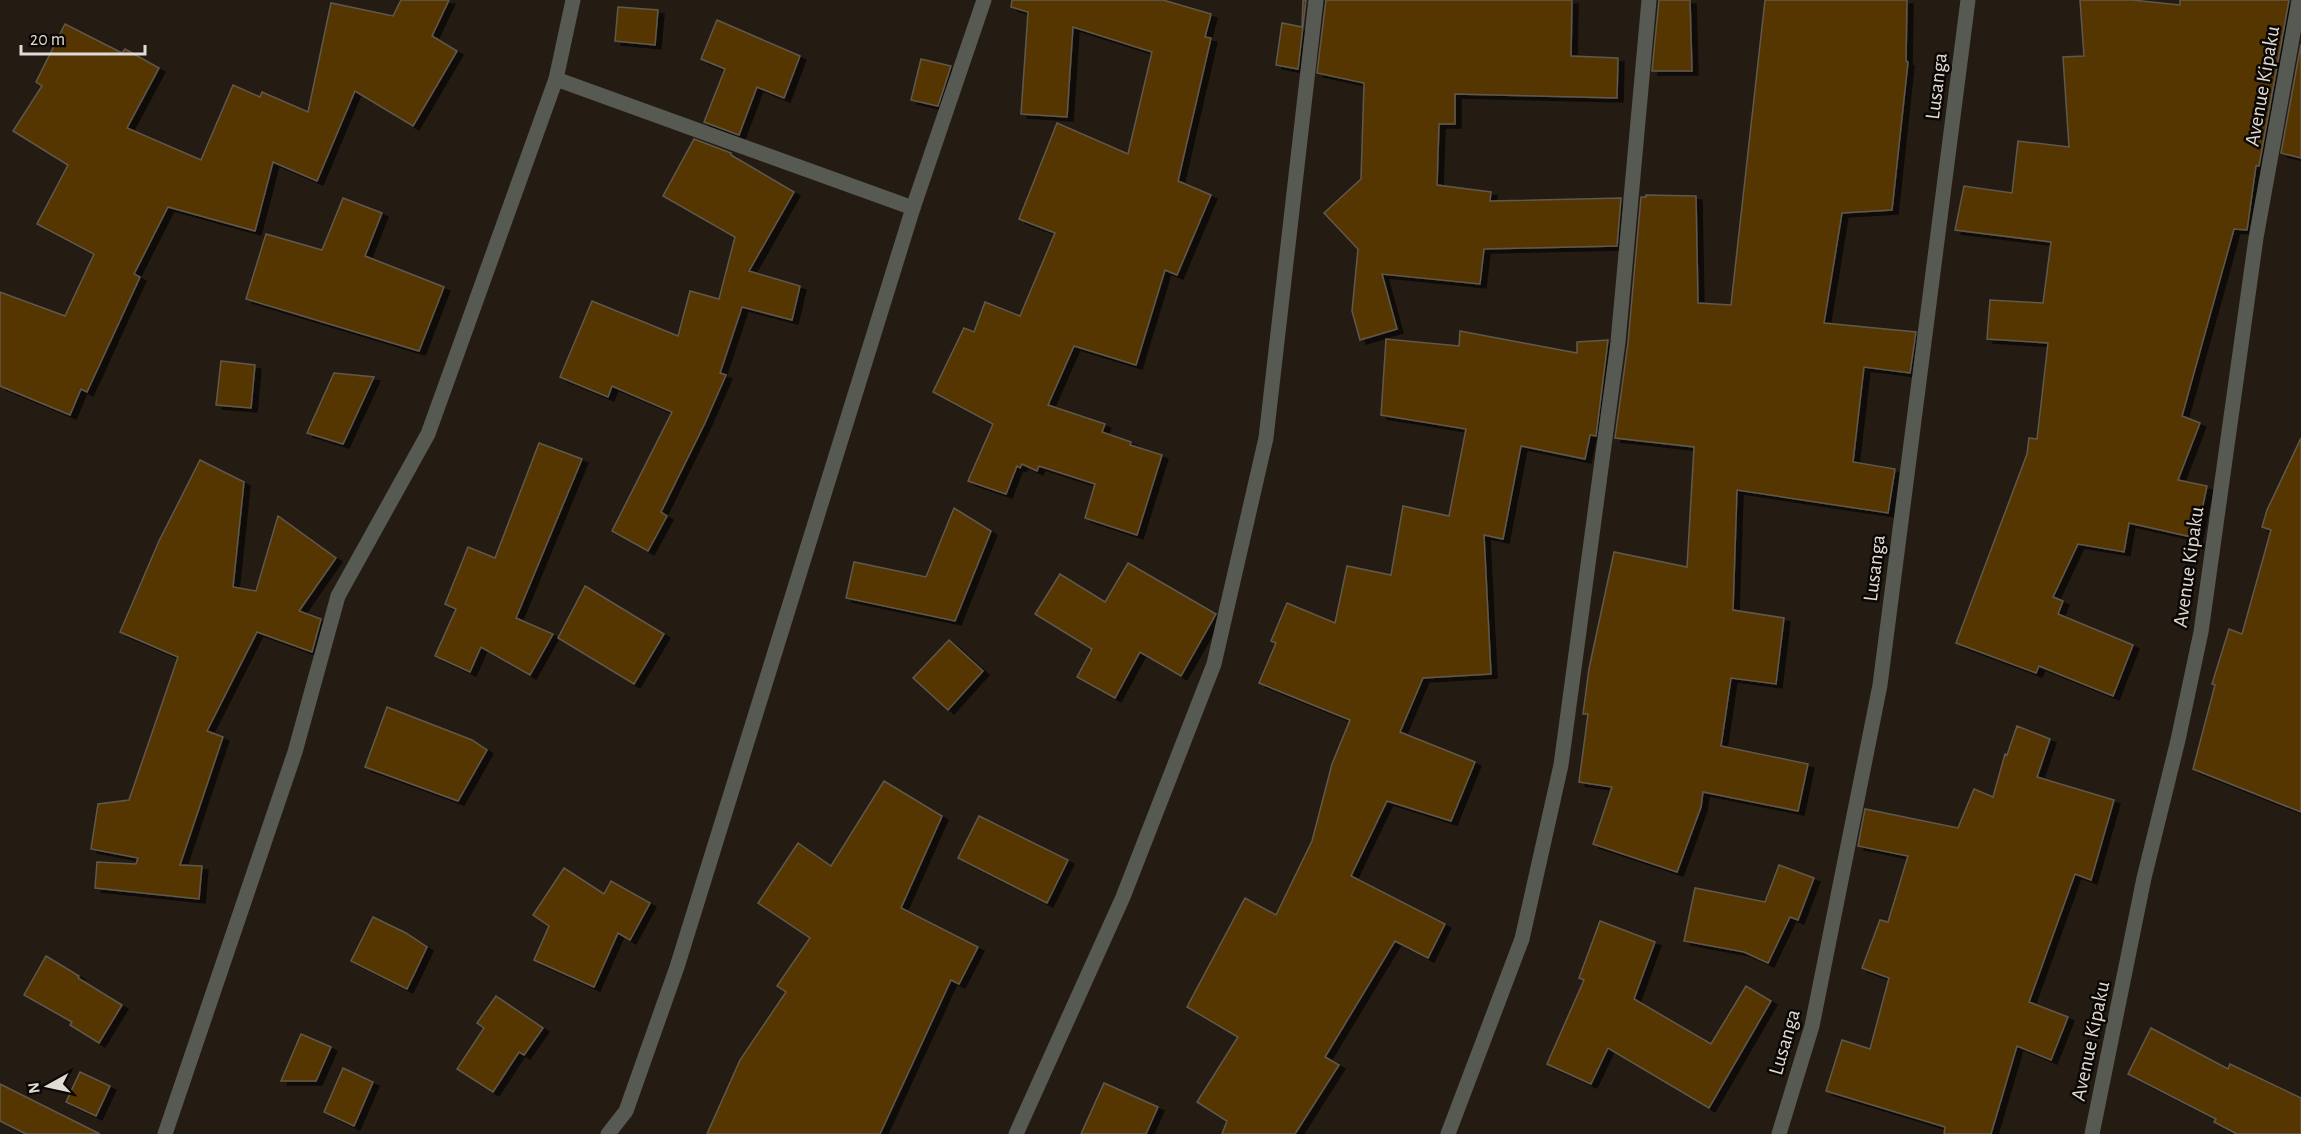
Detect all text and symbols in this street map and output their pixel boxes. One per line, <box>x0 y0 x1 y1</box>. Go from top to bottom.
scale bar <box>21 18 146 56</box>
street label: Avenue Kipaku <box>2242 24 2283 148</box>
text: 20 m <box>30 31 65 49</box>
street label: Lusanga <box>1922 51 1951 121</box>
street label: Avenue Kipaku <box>2170 505 2207 629</box>
street label: Lusanga <box>1860 533 1889 603</box>
street label: Avenue Kipaku <box>2068 979 2113 1103</box>
street label: Lusanga <box>1765 1007 1804 1077</box>
north arrow <box>18 1056 78 1116</box>
text: N <box>25 1081 43 1095</box>

